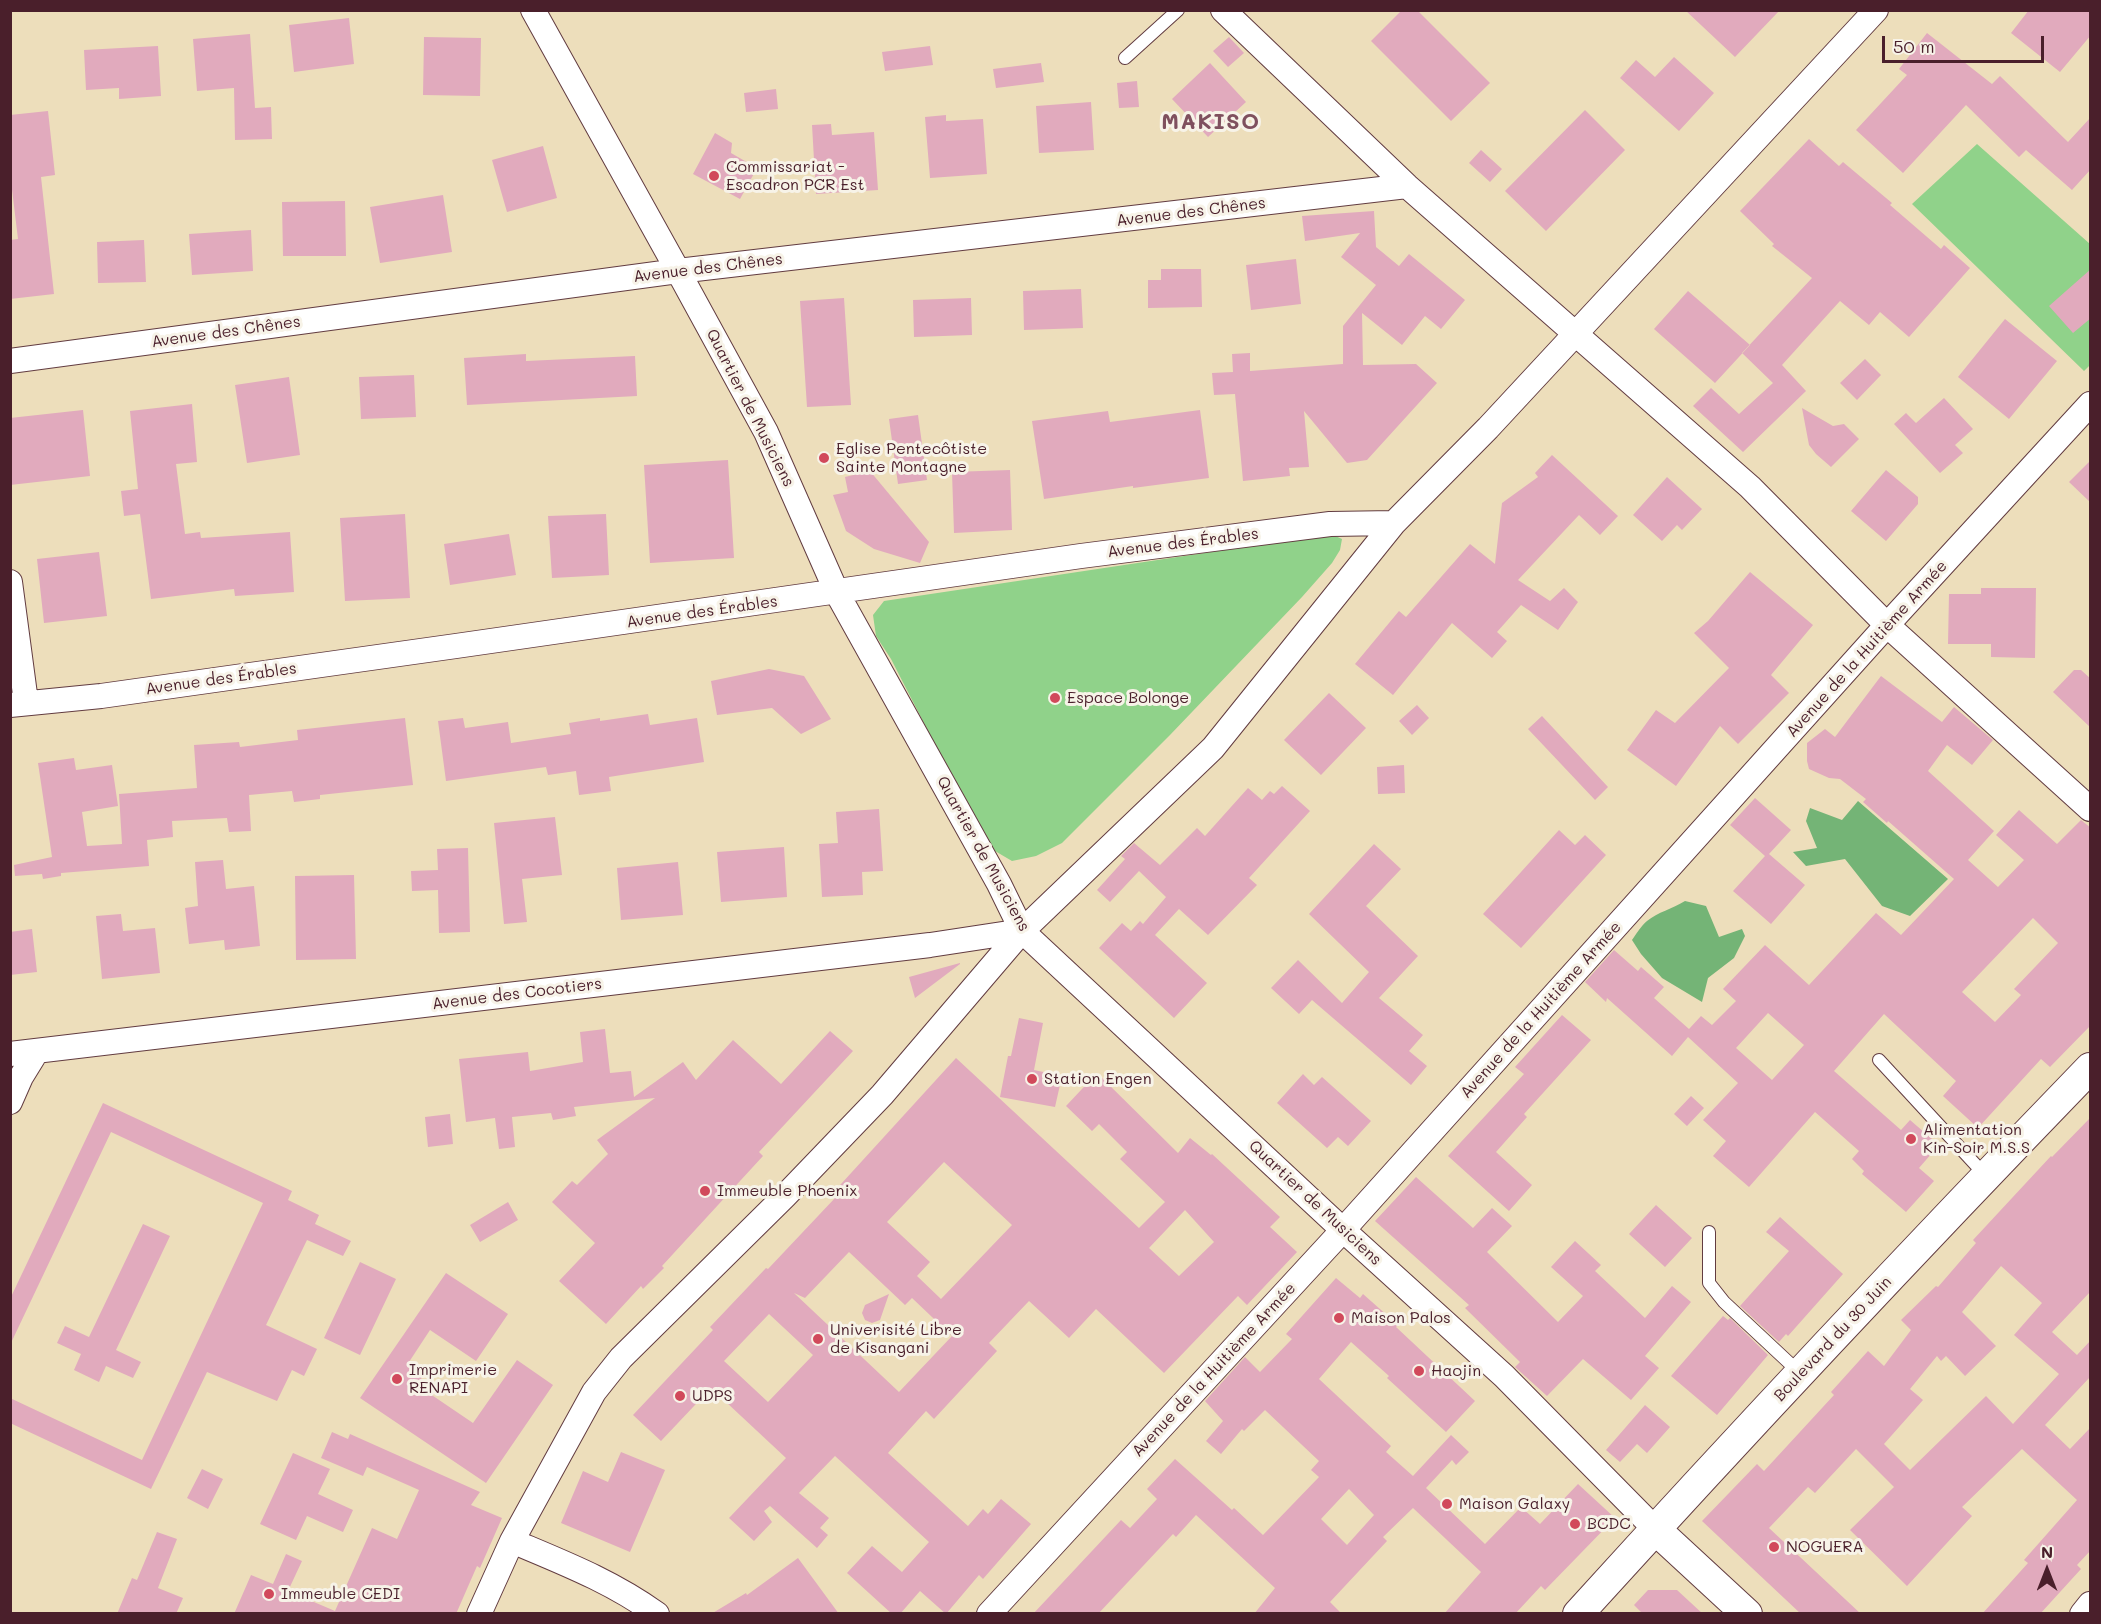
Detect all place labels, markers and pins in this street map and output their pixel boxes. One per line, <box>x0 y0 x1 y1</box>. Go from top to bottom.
place label: Commissariat - Escadron PCR Est <box>726 157 865 195</box>
marker: Commissariat - Escadron PCR Est <box>707 169 721 183</box>
place label: Eglise Pentecôtiste Sainte Montagne <box>836 439 987 477</box>
marker: Eglise Pentecôtiste Sainte Montagne <box>817 451 831 465</box>
place label: Espace Bolonge <box>1067 688 1189 708</box>
marker: Espace Bolonge <box>1048 691 1062 705</box>
place label: Station Engen <box>1044 1069 1152 1089</box>
marker: Station Engen <box>1025 1072 1039 1086</box>
place label: Alimentation Kin-Soir M.S.S <box>1923 1120 2030 1158</box>
marker: Alimentation Kin-Soir M.S.S <box>1904 1132 1918 1146</box>
place label: Immeuble Phoenix <box>717 1181 857 1201</box>
marker: Immeuble Phoenix <box>698 1184 712 1198</box>
place label: Maison Palos <box>1351 1308 1451 1328</box>
marker: Maison Palos <box>1332 1311 1346 1325</box>
place label: Univerisité Libre de Kisangani <box>830 1320 962 1358</box>
marker: Univerisité Libre de Kisangani <box>811 1332 825 1346</box>
place label: Imprimerie RENAPI <box>409 1360 497 1398</box>
place label: Haojin <box>1431 1361 1481 1381</box>
marker: Haojin <box>1412 1364 1426 1378</box>
marker: Imprimerie RENAPI <box>390 1372 404 1386</box>
place label: UDPS <box>692 1386 732 1406</box>
marker: UDPS <box>673 1389 687 1403</box>
place label: Maison Galaxy <box>1459 1494 1570 1514</box>
marker: Maison Galaxy <box>1440 1497 1454 1511</box>
place label: BCDC <box>1587 1514 1631 1534</box>
marker: BCDC <box>1568 1517 1582 1531</box>
place label: NOGUERA <box>1786 1537 1864 1557</box>
marker: NOGUERA <box>1767 1540 1781 1554</box>
place label: Immeuble CEDI <box>281 1584 400 1604</box>
marker: Immeuble CEDI <box>262 1587 276 1601</box>

